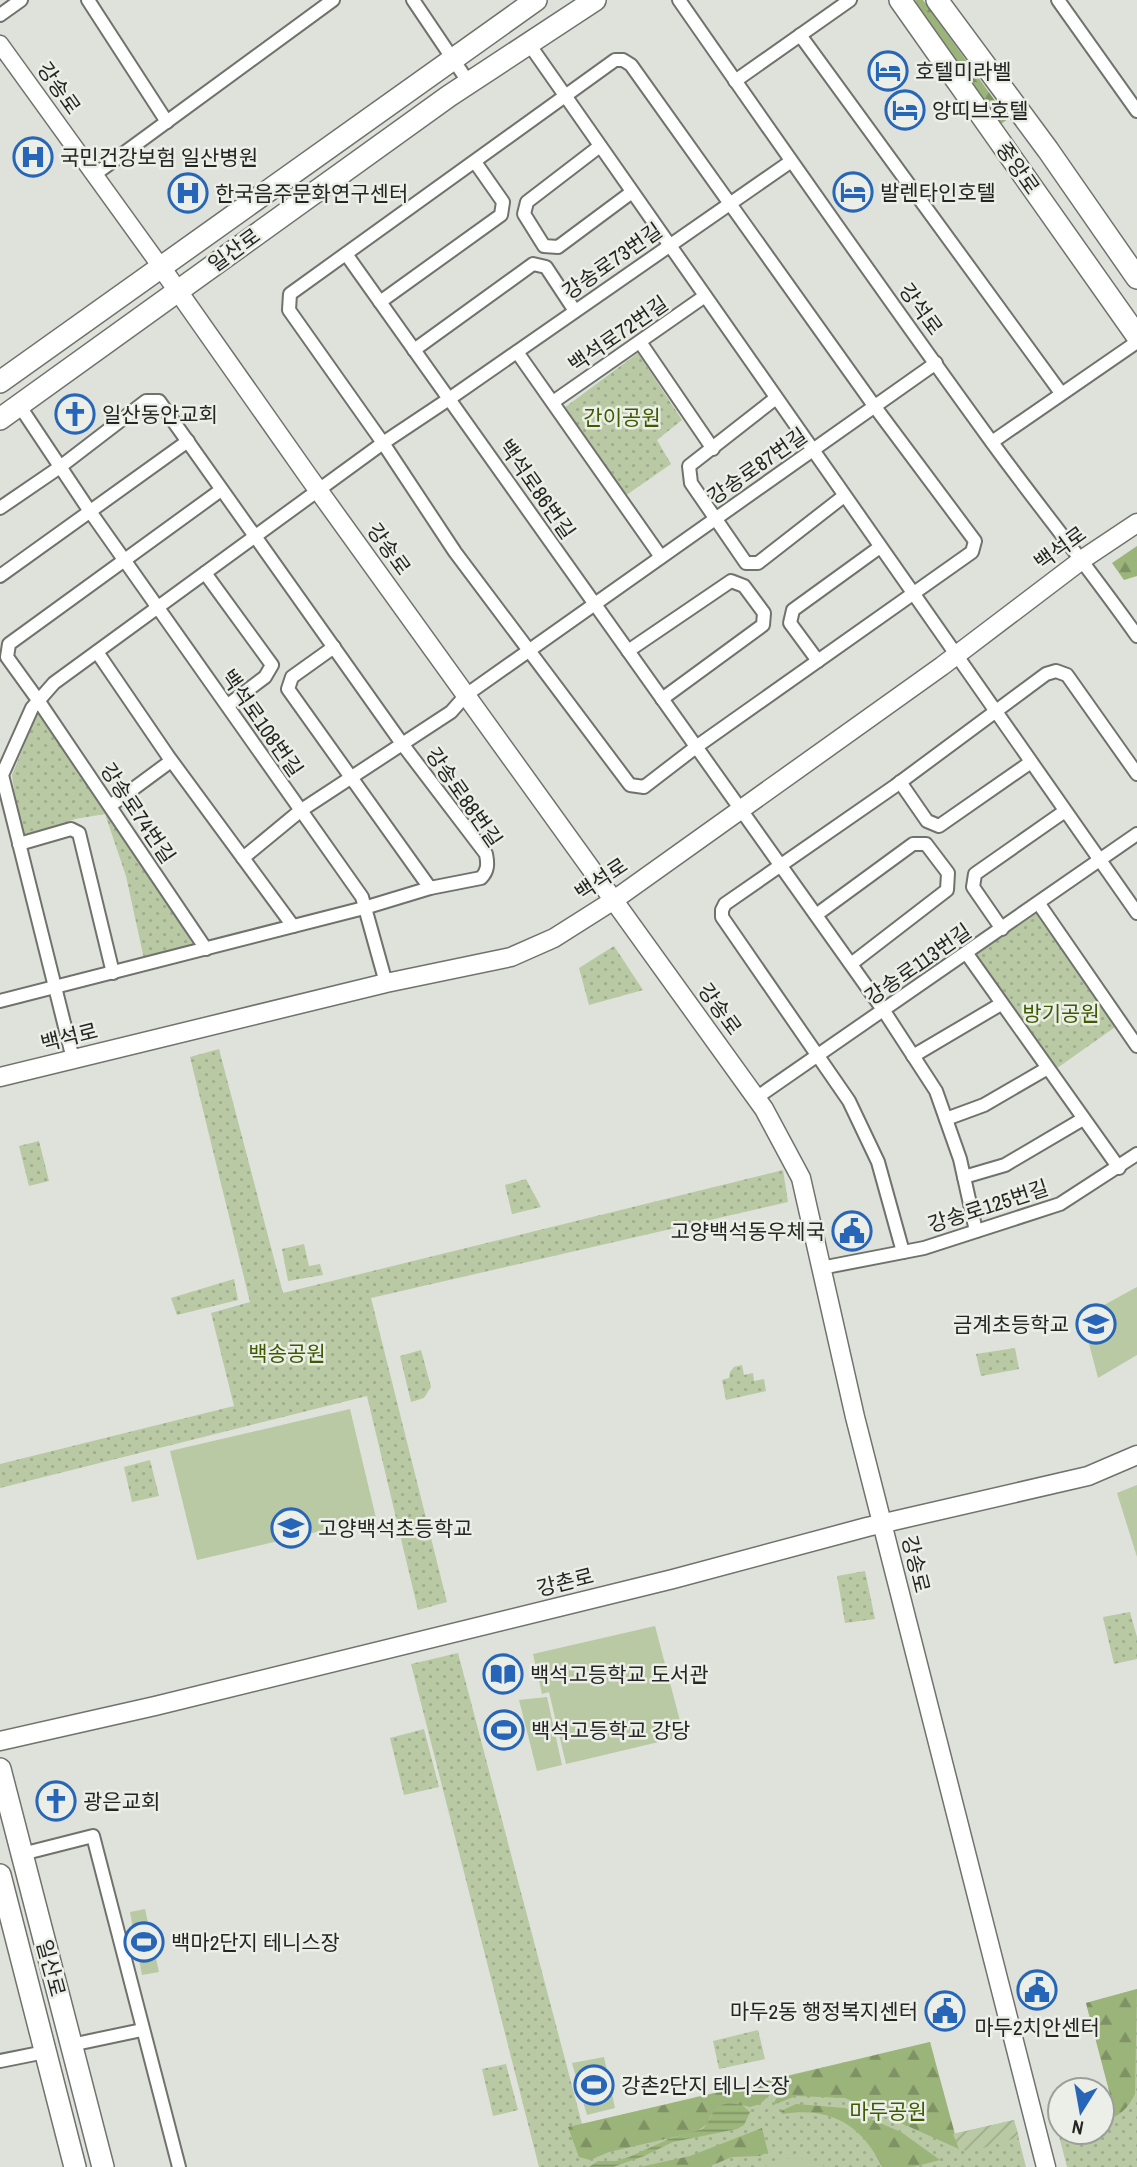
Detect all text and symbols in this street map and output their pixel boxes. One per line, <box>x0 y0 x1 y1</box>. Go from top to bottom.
hotel icon: 호텔미라벨 <box>867 50 909 92</box>
street label: 강송로 <box>30 56 88 120</box>
place label: 호텔미라벨 <box>915 57 1012 86</box>
hotel icon: 앙띠브호텔 <box>884 89 926 131</box>
place label: 앙띠브호텔 <box>932 96 1029 125</box>
hospital icon: 국민건강보험 일산병원 <box>12 136 54 178</box>
street label: 중앙로 <box>989 136 1047 200</box>
place label: 국민건강보험 일산병원 <box>60 143 258 172</box>
hotel icon: 발렌타인호텔 <box>832 171 874 213</box>
hospital icon: 한국음주문화연구센터 <box>167 172 209 214</box>
place label: 발렌타인호텔 <box>880 178 996 207</box>
place label: 한국음주문화연구센터 <box>215 179 408 208</box>
street label: 강송로73번길 <box>556 216 668 306</box>
street label: 일산로 <box>202 221 266 279</box>
street label: 강석로 <box>892 277 950 341</box>
street label: 백석로72번길 <box>562 289 674 379</box>
church icon: 일산동안교회 <box>54 393 96 435</box>
place label: 일산동안교회 <box>102 400 218 429</box>
park label: 간이공원 <box>583 403 661 432</box>
street label: 강송로87번길 <box>701 421 813 511</box>
street label: 백석로86번길 <box>492 433 582 545</box>
street label: 강송로 <box>360 517 418 581</box>
street label: 백석로 <box>1028 519 1092 577</box>
street label: 백석로108번길 <box>214 663 310 783</box>
street label: 강송로88번길 <box>419 741 509 853</box>
street label: 강송로74번길 <box>94 757 182 869</box>
street label: 백석로 <box>569 851 633 907</box>
street label: 강송로113번길 <box>859 917 977 1011</box>
street label: 강송로 <box>691 977 749 1041</box>
park label: 방기공원 <box>1022 999 1100 1028</box>
street label: 백석로 <box>37 1016 101 1058</box>
street label: 강송로125번길 <box>924 1173 1052 1239</box>
public building icon: 고양백석동우체국 <box>831 1210 873 1252</box>
place label: 고양백석동우체국 <box>670 1217 825 1246</box>
school or university icon: 금계초등학교 <box>1075 1303 1117 1345</box>
place label: 금계초등학교 <box>953 1310 1069 1339</box>
park label: 백송공원 <box>248 1339 326 1368</box>
school or university icon: 고양백석초등학교 <box>270 1507 312 1549</box>
place label: 고양백석초등학교 <box>318 1514 473 1543</box>
street label: 강송로 <box>895 1532 937 1596</box>
street label: 강촌로 <box>533 1561 597 1603</box>
library icon: 백석고등학교 도서관 <box>482 1653 524 1695</box>
place label: 백석고등학교 도서관 <box>530 1660 709 1689</box>
sports icon: 백석고등학교 강당 <box>483 1709 525 1751</box>
place label: 백석고등학교 강당 <box>531 1716 690 1745</box>
church icon: 광은교회 <box>35 1780 77 1822</box>
place label: 광은교회 <box>83 1787 160 1816</box>
sports icon: 백마2단지 테니스장 <box>123 1921 165 1963</box>
place label: 백마2단지 테니스장 <box>171 1928 340 1957</box>
street label: 일산로 <box>29 1936 73 2000</box>
public building icon: 마두2치안센터 <box>1016 1969 1058 2011</box>
public building icon: 마두2동 행정복지센터 <box>924 1990 966 2032</box>
place label: 마두2동 행정복지센터 <box>730 1997 918 2026</box>
place label: 마두2치안센터 <box>974 2013 1100 2042</box>
sports icon: 강촌2단지 테니스장 <box>573 2064 615 2106</box>
place label: 강촌2단지 테니스장 <box>621 2071 790 2100</box>
north arrow <box>1046 2076 1116 2146</box>
park label: 마두공원 <box>849 2097 927 2126</box>
text: N <box>1070 2114 1086 2142</box>

